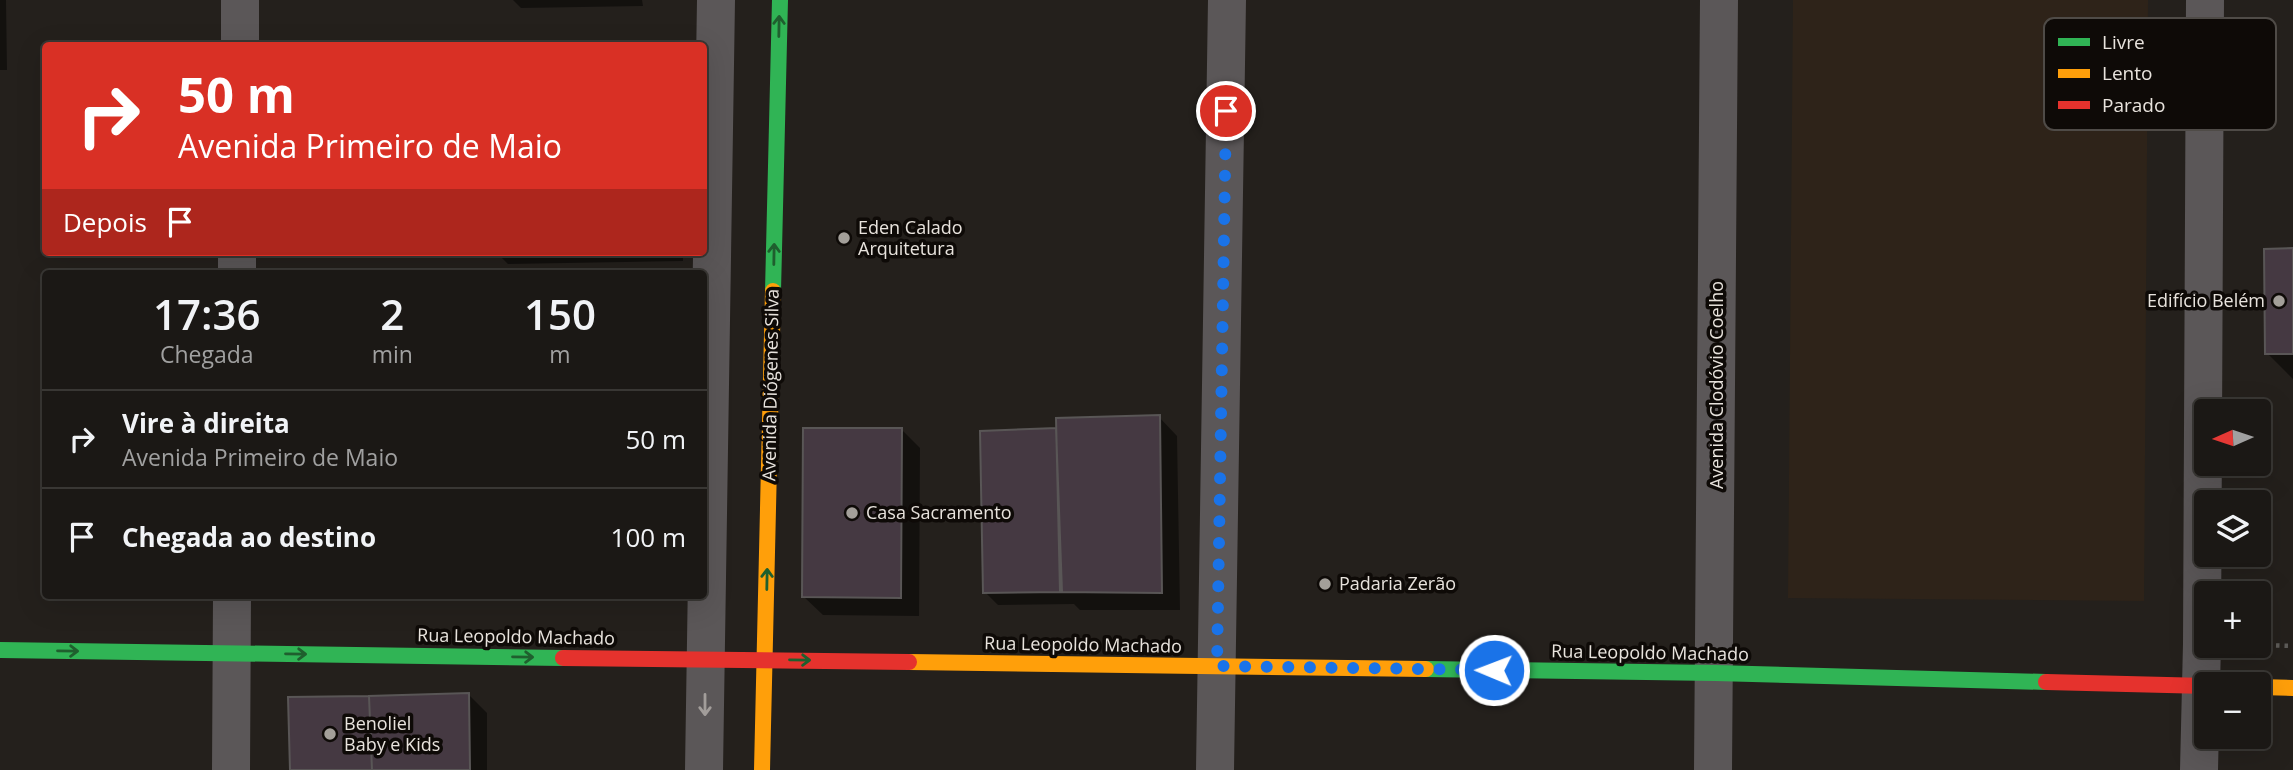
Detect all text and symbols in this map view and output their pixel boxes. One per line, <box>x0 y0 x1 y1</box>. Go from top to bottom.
one-way arrow <box>773 15 786 38</box>
legend <box>2044 18 2276 130</box>
text: Livre <box>2102 29 2145 55</box>
text: Lento <box>2102 60 2152 86</box>
text: 50 m <box>178 61 295 127</box>
icon: right <box>63 70 154 161</box>
pin <box>1196 81 1256 141</box>
icon: arrive <box>1207 92 1245 130</box>
text: Parado <box>2102 92 2165 118</box>
text: Avenida Primeiro de Maio <box>178 124 562 167</box>
icon: arrive <box>161 203 199 241</box>
text: Depois <box>63 204 147 240</box>
place label: Eden Calado Arquitetura <box>858 215 963 260</box>
marker: Eden Calado Arquitetura <box>836 230 852 246</box>
one-way arrow <box>768 243 781 266</box>
street label: Avenida Clodóvio Coelho <box>1704 281 1728 489</box>
text: 17:36 <box>153 285 261 342</box>
text: 2 <box>380 285 404 342</box>
text: 150 <box>524 285 596 342</box>
place label: Edifício Belém <box>2147 288 2265 312</box>
street label: Avenida Diógenes Silva <box>756 289 784 481</box>
marker: Edifício Belém <box>2271 293 2287 309</box>
text: Chegada <box>160 338 254 370</box>
text: min <box>372 338 413 370</box>
text: m <box>549 338 571 370</box>
north arrow <box>2194 399 2272 476</box>
map controls <box>2194 399 2271 749</box>
text: Vire à direita <box>122 405 290 441</box>
icon: right <box>63 420 101 458</box>
text: 50 m <box>625 421 686 457</box>
text: Avenida Primeiro de Maio <box>122 441 398 473</box>
button: layers <box>2194 490 2271 567</box>
place label: Casa Sacramento <box>866 500 1012 524</box>
marker: Casa Sacramento <box>844 505 860 521</box>
icon: arrive <box>63 518 101 556</box>
text: Chegada ao destino <box>122 519 376 555</box>
text: 100 m <box>611 519 686 555</box>
one-way arrow <box>760 568 774 591</box>
place label: Padaria Zerão <box>1339 571 1456 595</box>
marker: Padaria Zerão <box>1317 576 1333 592</box>
button: + <box>2194 581 2271 658</box>
street label: Rua Leopoldo Machado <box>417 622 615 650</box>
street label: Rua Leopoldo Machado <box>984 630 1182 658</box>
position arrow <box>1457 633 1531 707</box>
street label: Rua Leopoldo Machado <box>1551 638 1749 666</box>
one-way arrow <box>56 644 79 658</box>
one-way arrow <box>284 647 307 661</box>
one-way arrow <box>511 650 534 664</box>
one-way arrow <box>788 653 811 667</box>
button: − <box>2194 672 2271 749</box>
one-way arrow <box>698 693 712 716</box>
place label: Benoliel Baby e Kids <box>344 711 440 756</box>
marker: Benoliel Baby e Kids <box>322 726 338 742</box>

